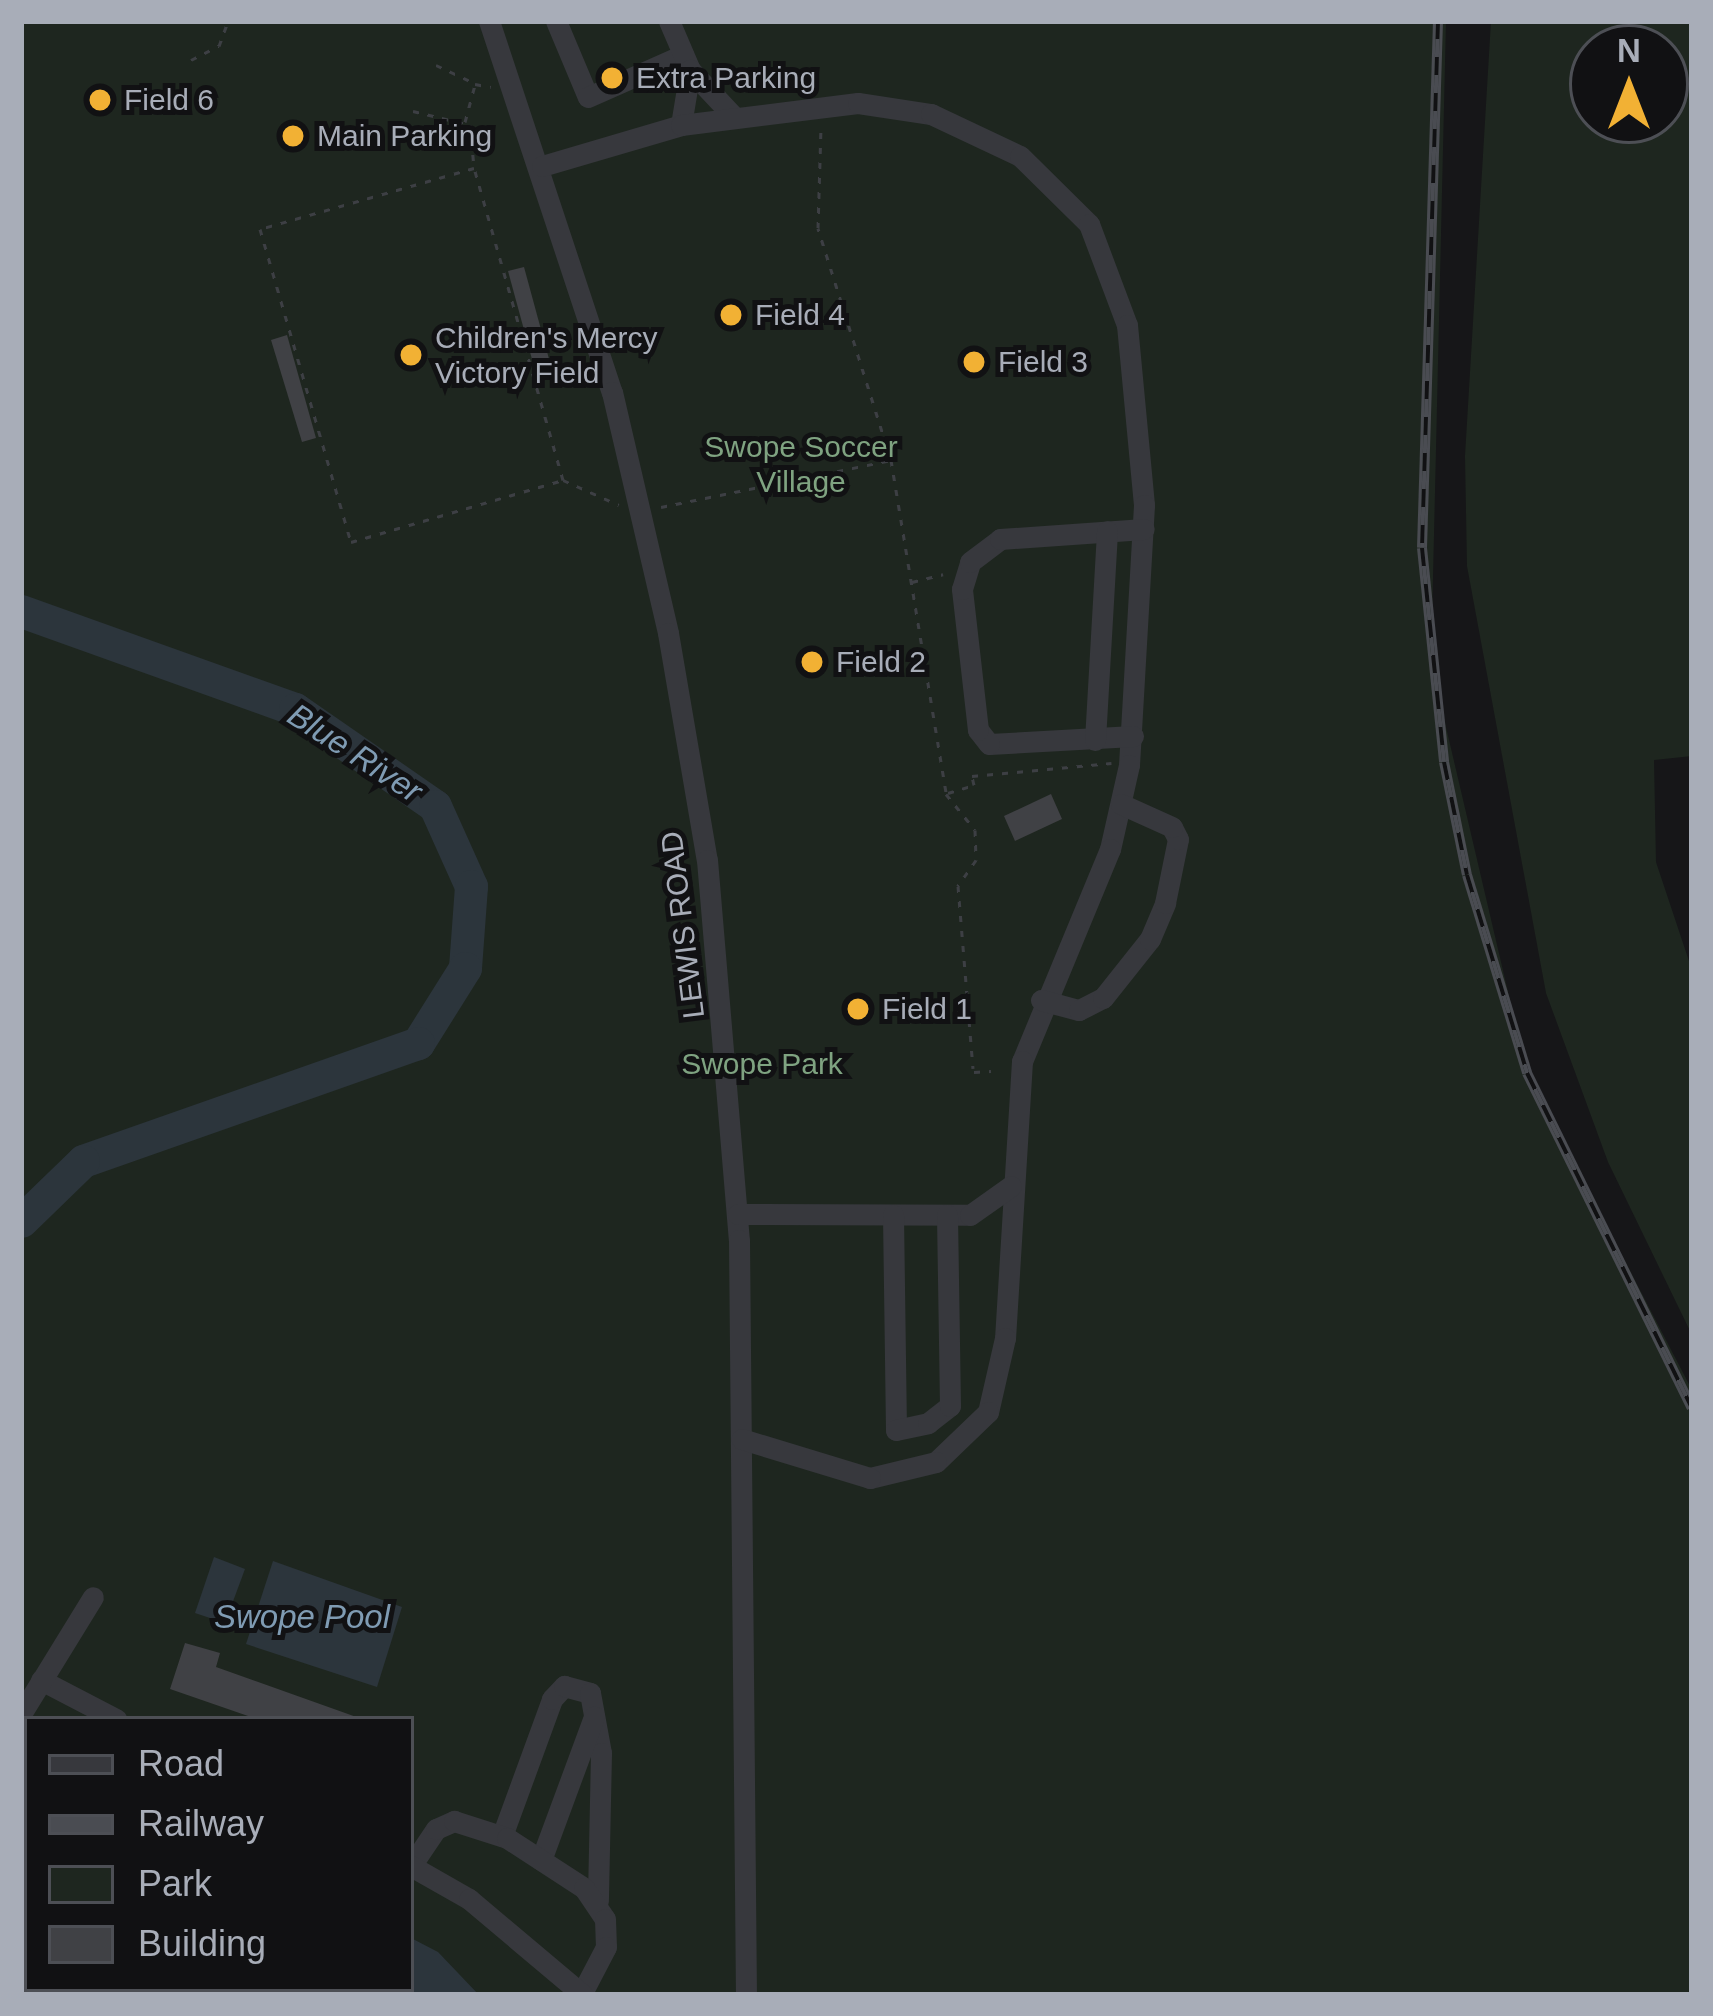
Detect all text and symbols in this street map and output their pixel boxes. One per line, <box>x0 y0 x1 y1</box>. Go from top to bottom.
north arrow <box>1569 24 1689 144</box>
text: N <box>1617 32 1641 69</box>
place label: Extra Parking <box>636 60 816 96</box>
marker: Extra Parking <box>599 65 625 91</box>
place label: Field 6 <box>124 82 214 118</box>
marker: Field 6 <box>87 87 113 113</box>
place label: Main Parking <box>317 118 492 154</box>
marker: Main Parking <box>280 123 306 149</box>
place label: Field 4 <box>755 297 845 333</box>
marker: Field 4 <box>718 302 744 328</box>
place label: Children's Mercy Victory Field <box>435 320 657 391</box>
marker: Children's Mercy Victory Field <box>398 342 424 368</box>
place label: Field 3 <box>998 344 1088 380</box>
marker: Field 3 <box>961 349 987 375</box>
park label: Swope Soccer Village <box>704 429 898 500</box>
place label: Field 2 <box>836 644 926 680</box>
marker: Field 2 <box>799 649 825 675</box>
water label: Blue River <box>280 695 430 811</box>
street label: LEWIS ROAD <box>654 829 712 1021</box>
place label: Field 1 <box>882 991 972 1027</box>
marker: Field 1 <box>845 996 871 1022</box>
park label: Swope Park <box>681 1046 843 1082</box>
water label: Swope Pool <box>214 1597 390 1637</box>
legend <box>24 1716 414 1992</box>
text: Road <box>138 1743 224 1784</box>
text: Railway <box>138 1803 264 1844</box>
text: Park <box>138 1863 212 1904</box>
text: Building <box>138 1923 266 1964</box>

